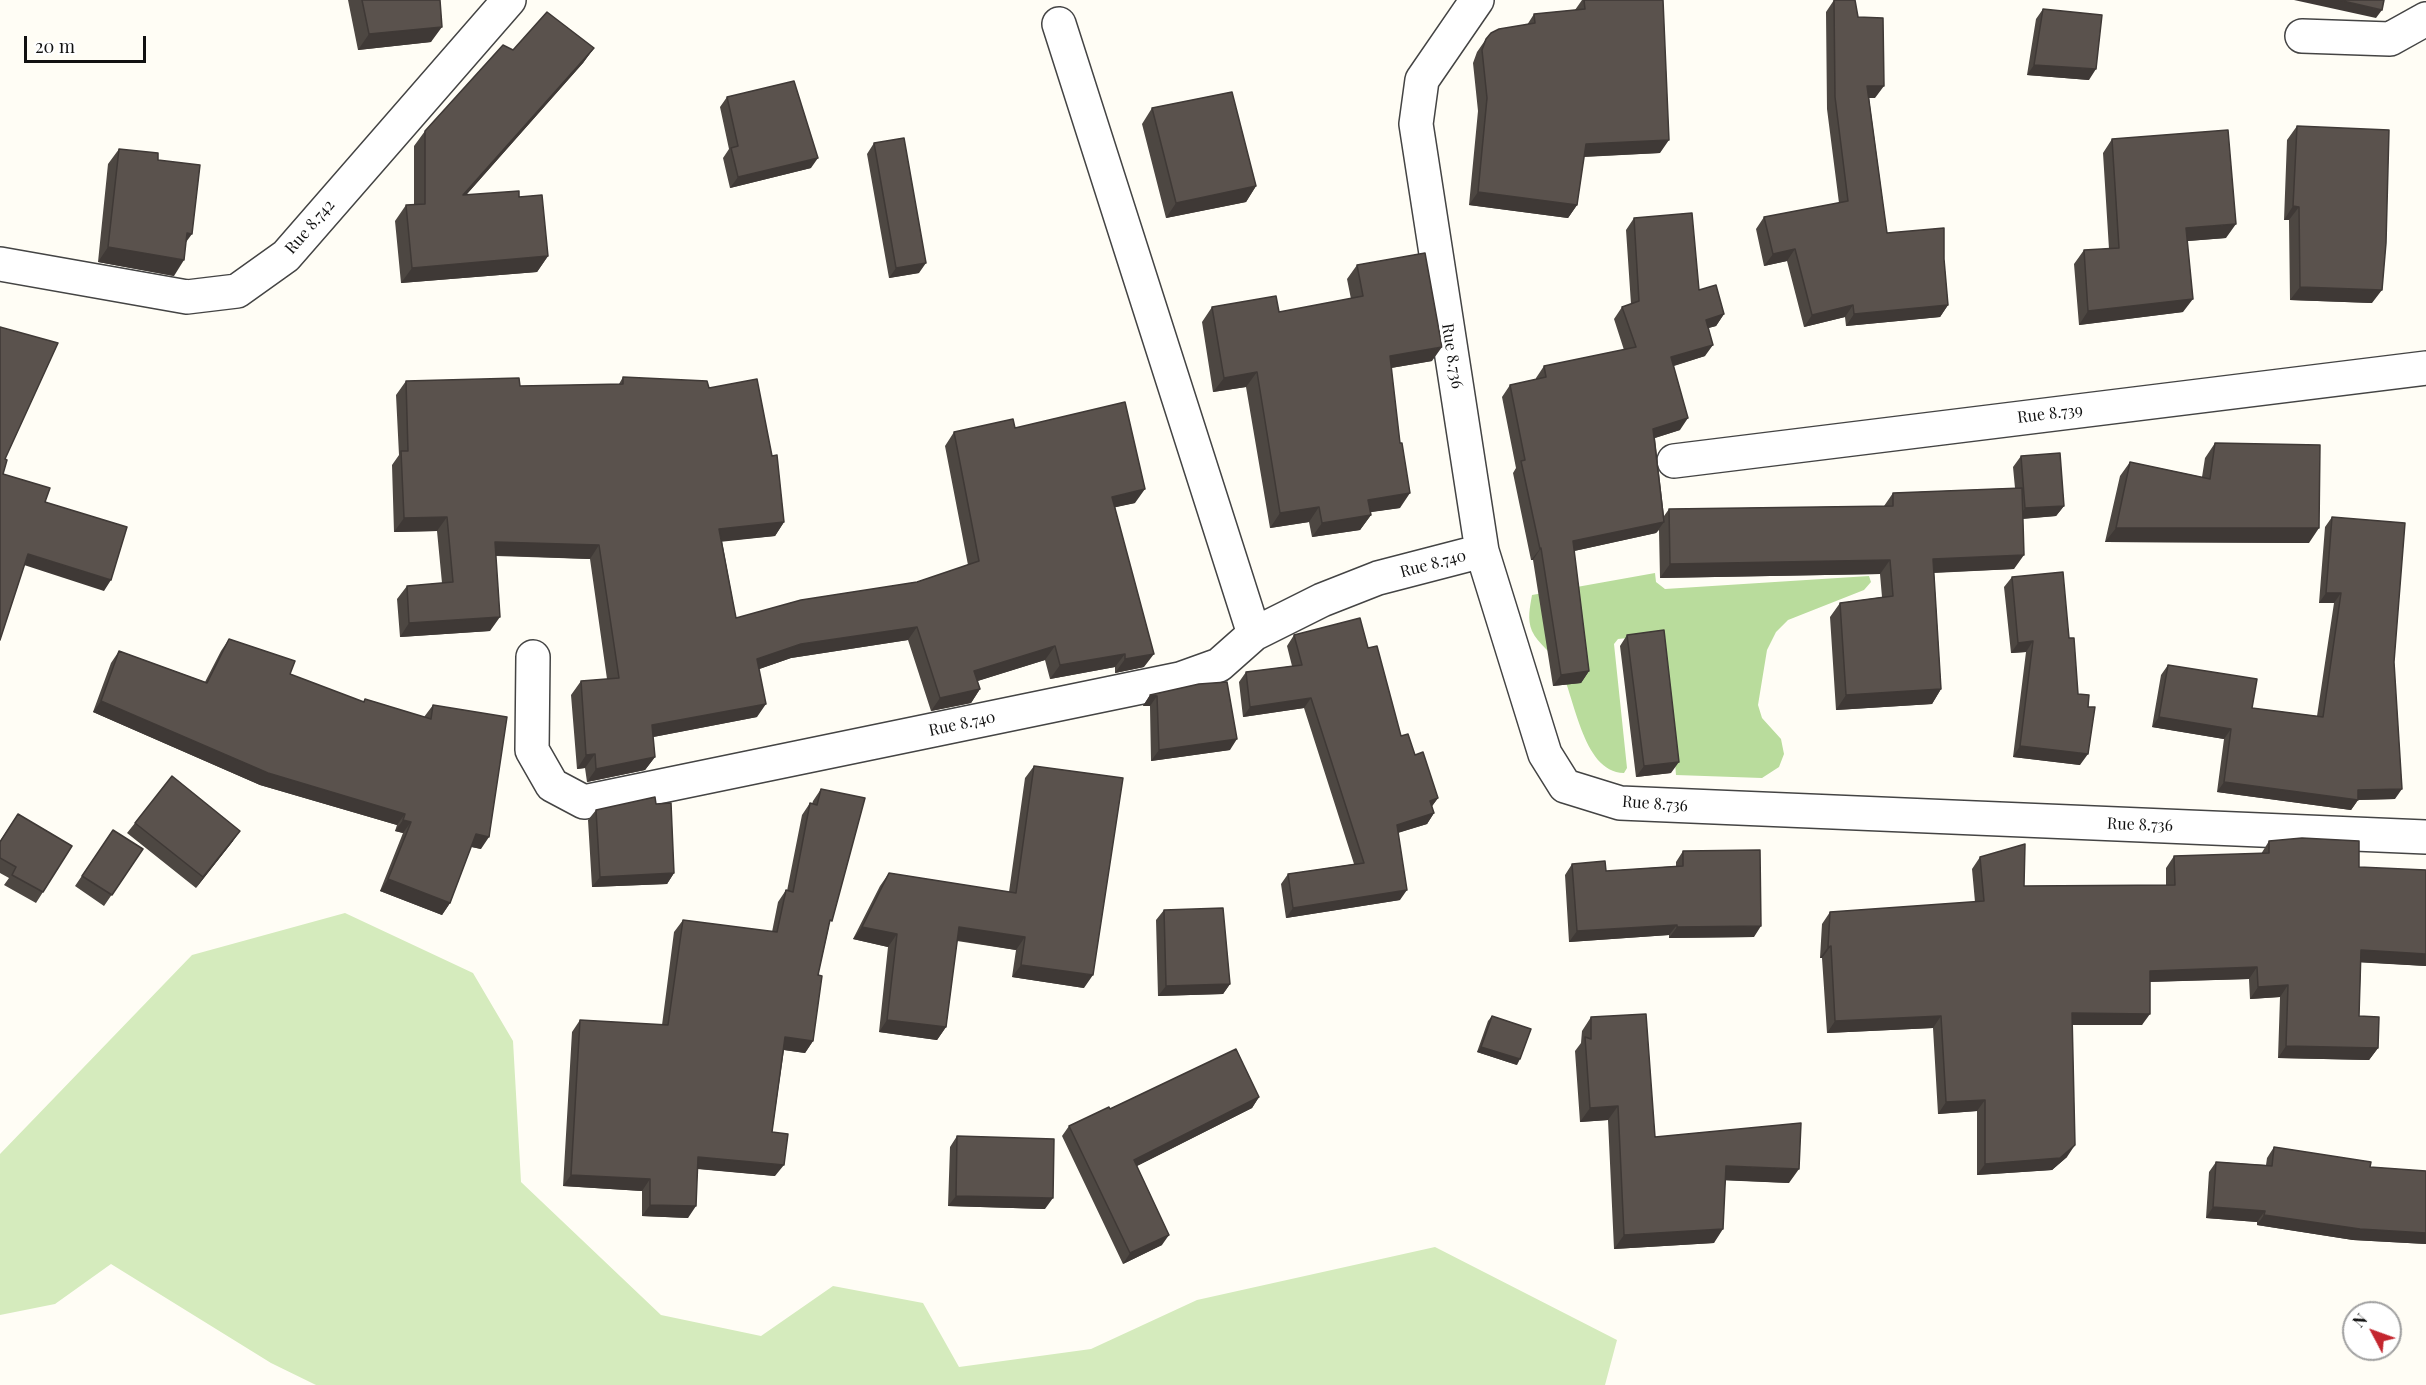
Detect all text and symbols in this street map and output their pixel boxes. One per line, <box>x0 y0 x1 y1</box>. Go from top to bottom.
scale bar <box>27 24 148 62</box>
text: 20 m <box>35 34 75 58</box>
street label: Rue 8.742 <box>281 196 339 258</box>
street label: Rue 8.736 <box>1437 322 1467 390</box>
street label: Rue 8.739 <box>2016 400 2084 428</box>
street label: Rue 8.740 <box>1398 546 1468 582</box>
street label: Rue 8.740 <box>927 708 997 740</box>
street label: Rue 8.736 <box>1621 792 1689 816</box>
street label: Rue 8.736 <box>2107 814 2173 836</box>
north arrow <box>2342 1301 2402 1361</box>
text: N <box>2348 1309 2371 1331</box>

